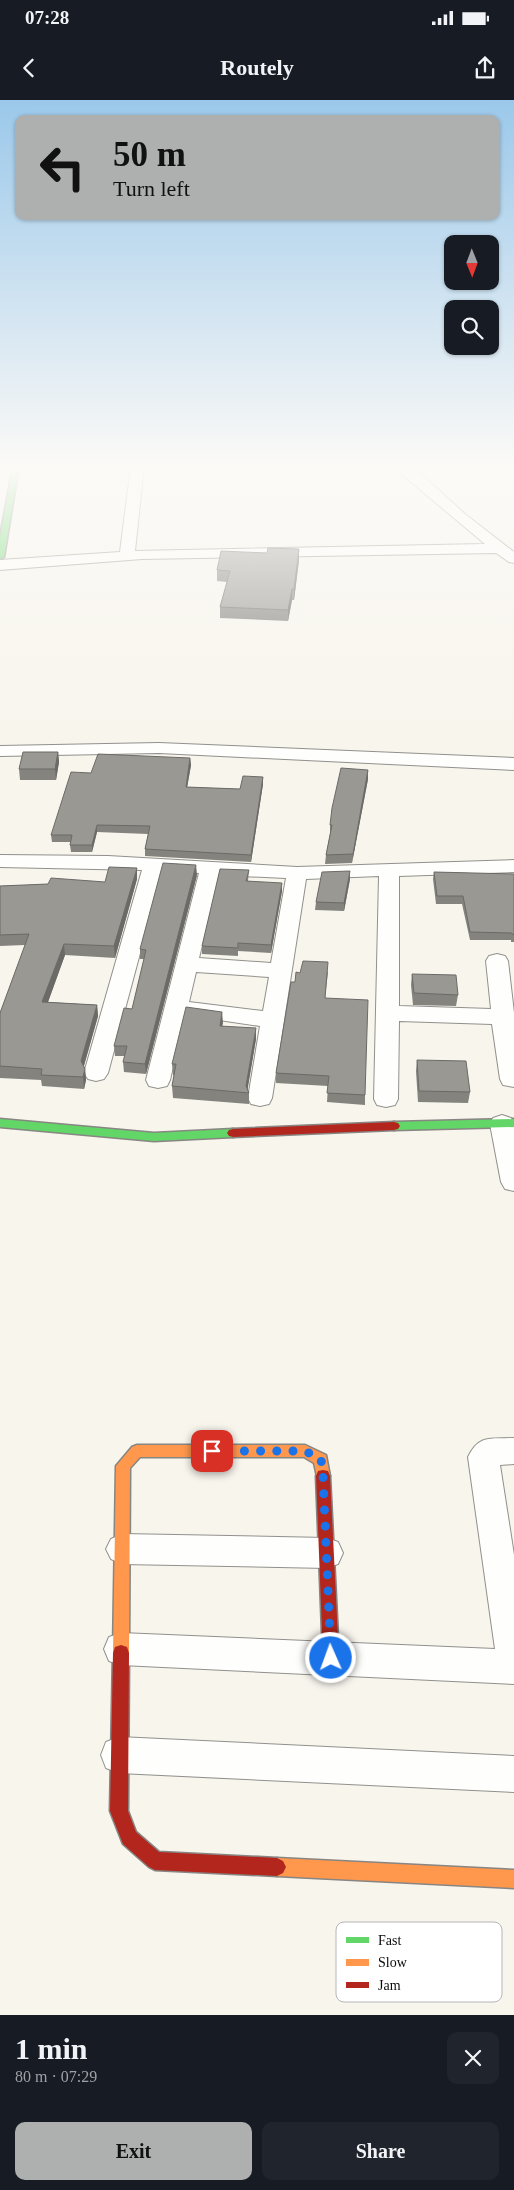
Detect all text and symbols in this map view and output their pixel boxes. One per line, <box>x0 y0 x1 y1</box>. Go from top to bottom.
text: 07:28 <box>25 7 69 28</box>
icon: back <box>15 54 43 82</box>
icon: share <box>471 54 499 82</box>
text: Routely <box>220 55 294 80</box>
icon: left <box>30 135 95 200</box>
text: 50 m <box>113 135 186 174</box>
text: Turn left <box>113 176 190 201</box>
north arrow <box>444 235 499 290</box>
map controls <box>444 235 499 355</box>
button: search <box>444 300 499 355</box>
pin <box>191 1430 233 1472</box>
icon: arrive <box>198 1437 226 1465</box>
position arrow <box>304 1631 356 1683</box>
legend <box>336 1922 502 2002</box>
text: Fast <box>378 1933 401 1948</box>
text: Slow <box>378 1955 408 1970</box>
text: Jam <box>378 1978 401 1993</box>
text: 1 min <box>15 2032 88 2065</box>
button: close <box>447 2032 499 2084</box>
text: 80 m · 07:29 <box>15 2068 97 2085</box>
button: Exit <box>15 2122 252 2180</box>
button: Share <box>262 2122 499 2180</box>

